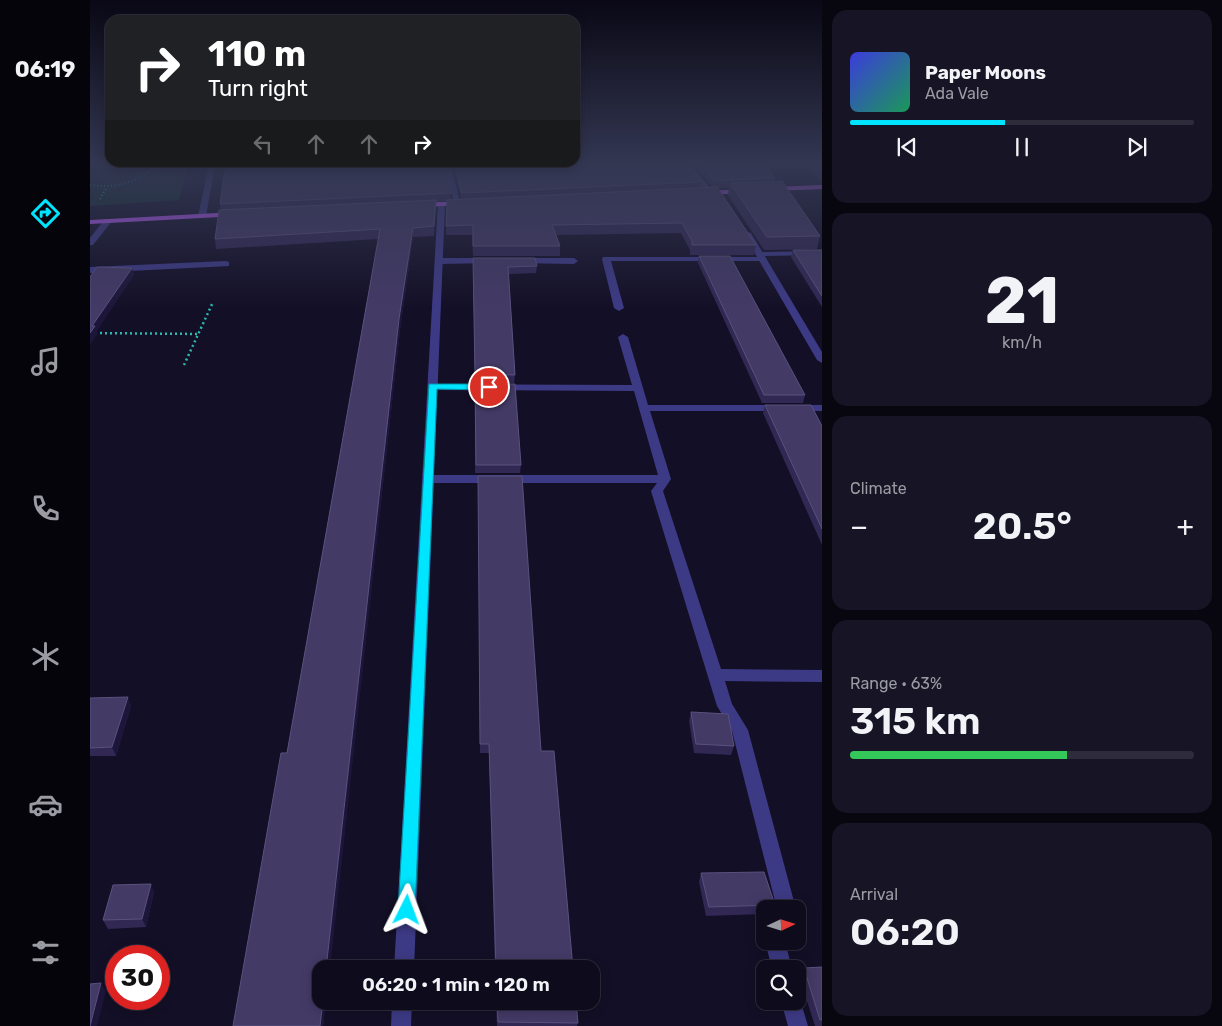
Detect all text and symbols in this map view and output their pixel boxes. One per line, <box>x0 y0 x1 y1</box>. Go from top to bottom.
text: 110 m <box>208 33 306 75</box>
icon: right <box>125 35 190 100</box>
text: 06:19 <box>15 56 75 83</box>
text: Paper Moons <box>925 61 1046 84</box>
text: Turn right <box>208 75 308 102</box>
text: Ada Vale <box>925 84 989 103</box>
icon: left <box>249 130 277 158</box>
icon: ahead <box>302 130 330 158</box>
icon: ahead <box>355 130 383 158</box>
icon: right <box>408 130 436 158</box>
icon: previous <box>893 133 921 161</box>
icon: pause <box>1008 133 1036 161</box>
icon: next <box>1123 133 1151 161</box>
icon: directions <box>28 196 63 231</box>
text: 21 <box>985 262 1059 339</box>
text: km/h <box>1002 333 1042 352</box>
icon: music <box>28 344 63 379</box>
pin <box>468 366 510 408</box>
icon: arrive <box>475 373 503 401</box>
text: Climate <box>850 479 907 498</box>
icon: phone <box>28 491 63 526</box>
text: 20.5° <box>973 503 1072 549</box>
text: − <box>850 510 868 543</box>
text: + <box>1177 510 1194 543</box>
icon: climate <box>28 639 63 674</box>
text: Range · 63% <box>850 674 942 693</box>
text: 315 km <box>850 698 981 744</box>
icon: car <box>28 787 63 822</box>
position arrow <box>380 883 432 935</box>
text: Arrival <box>850 885 898 904</box>
north arrow <box>756 900 806 950</box>
map controls <box>756 900 806 1010</box>
text: 06:20 <box>850 909 960 955</box>
icon: filters <box>28 935 63 970</box>
speed limit sign: 30 <box>105 945 170 1010</box>
button: search <box>756 960 806 1010</box>
text: 06:20 · 1 min · 120 m <box>362 973 550 996</box>

